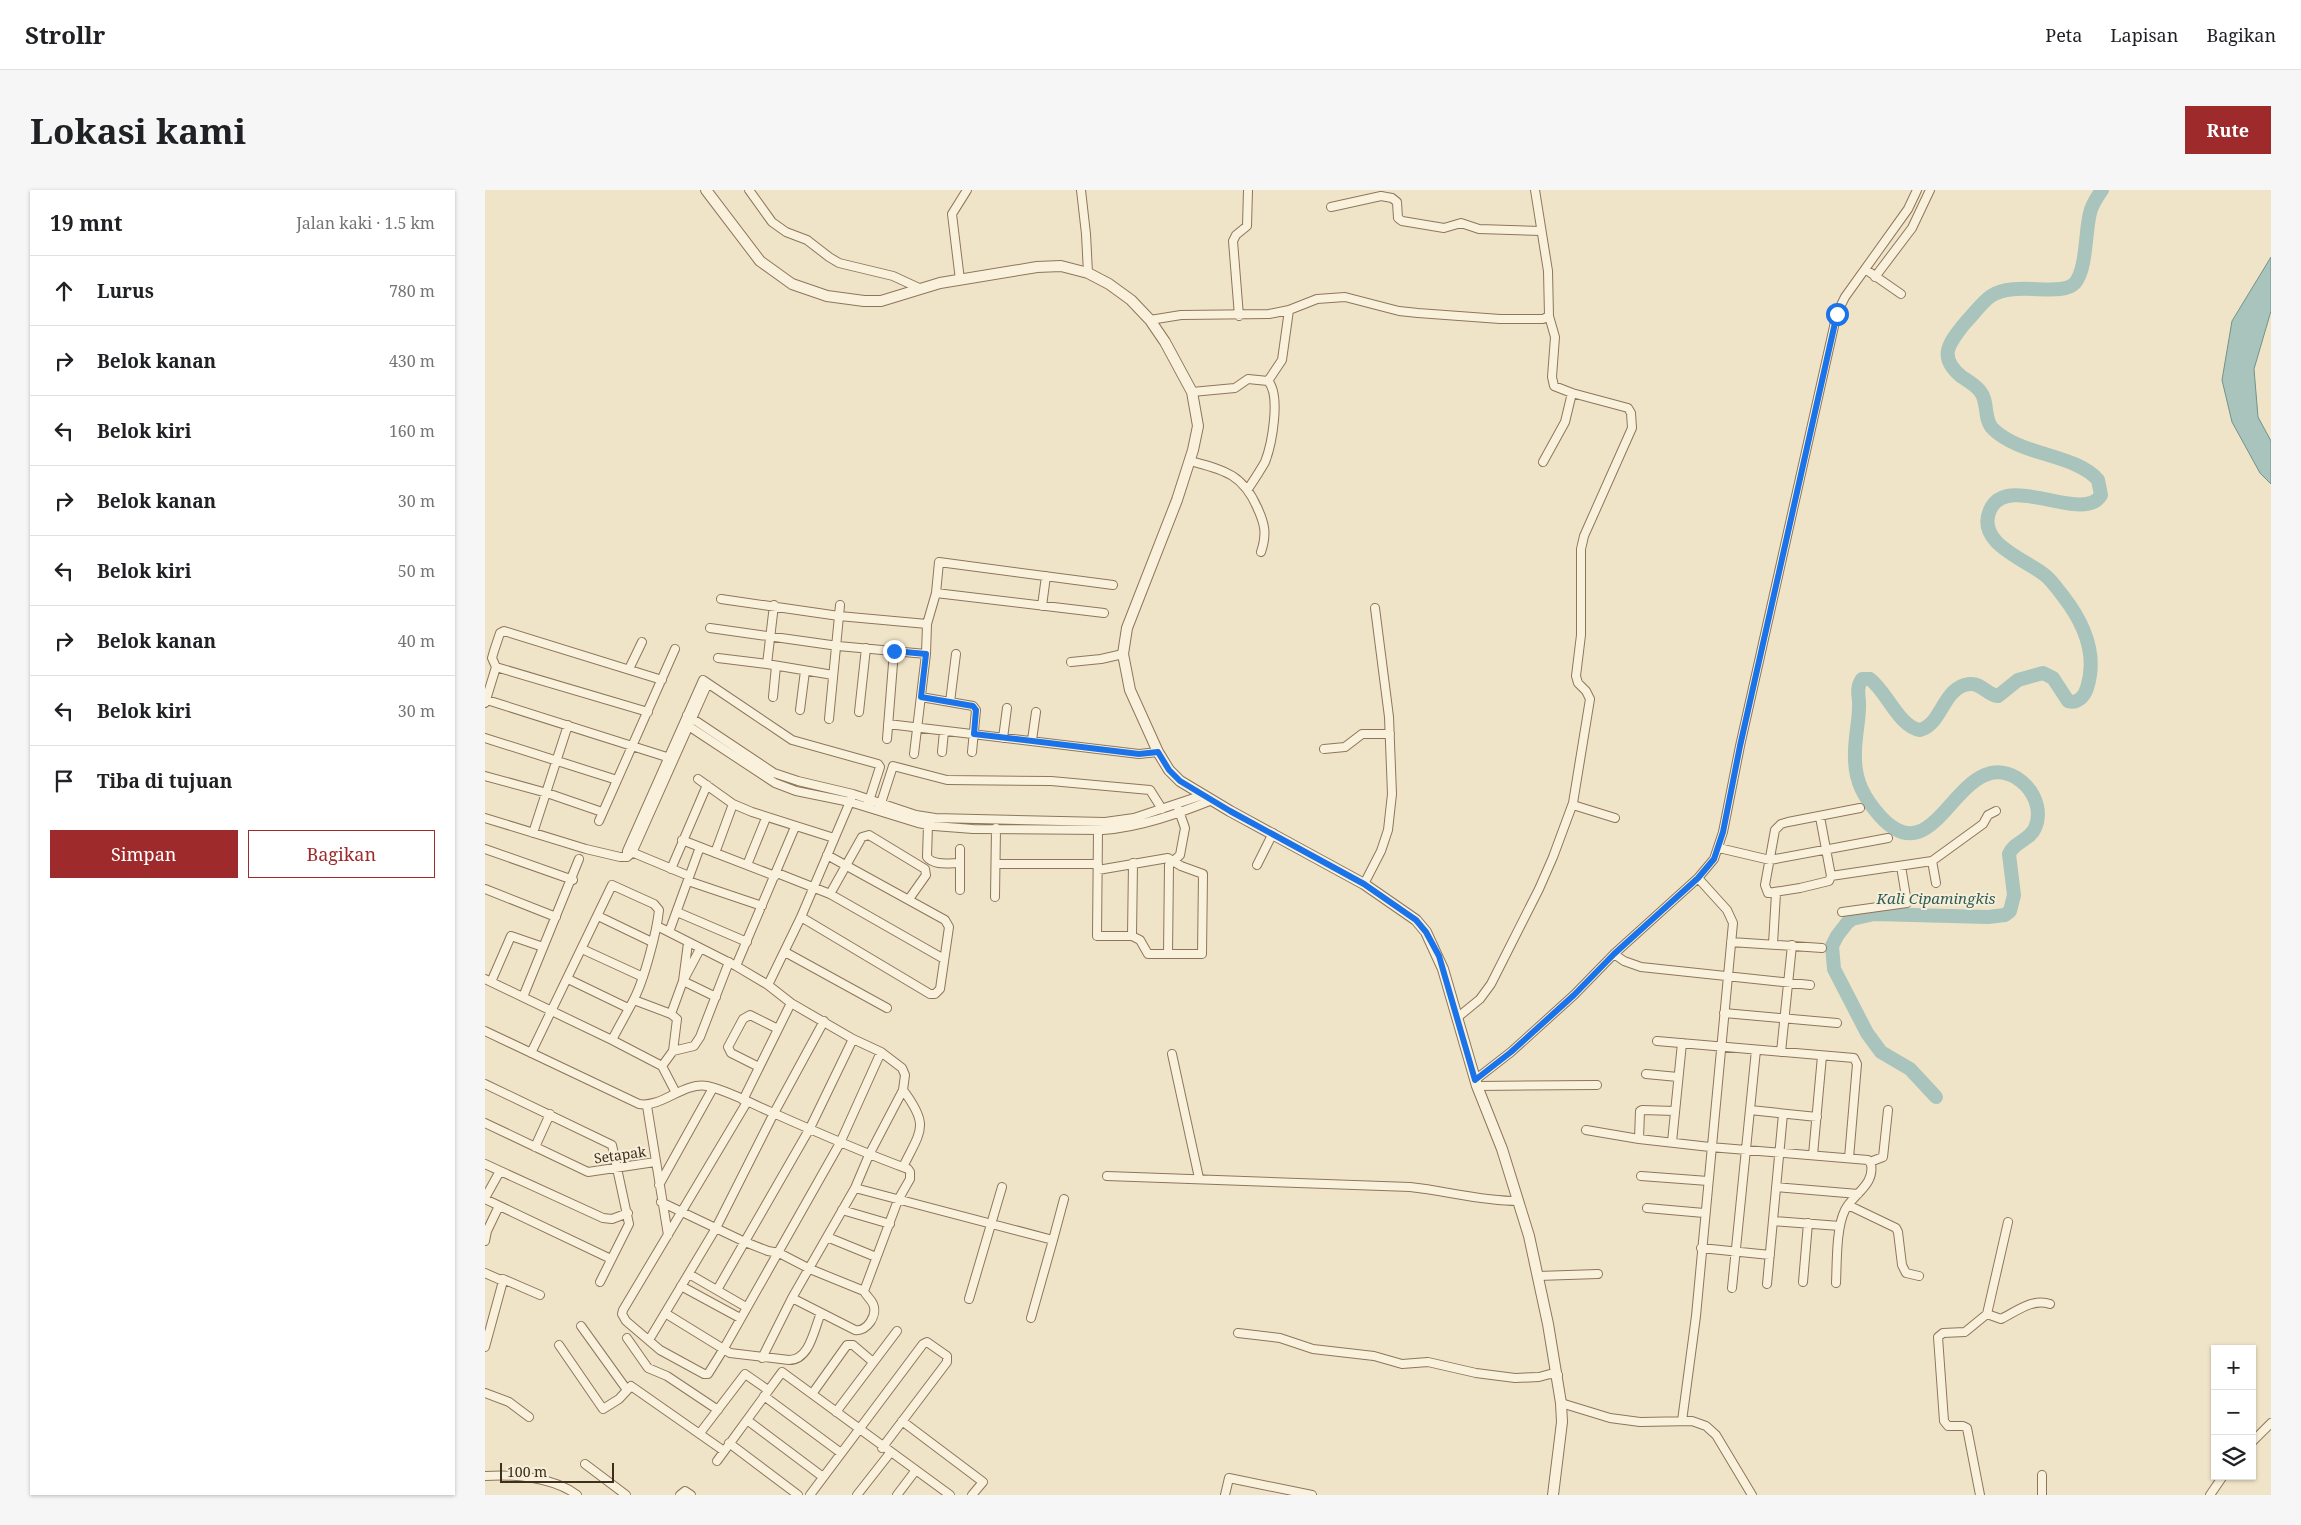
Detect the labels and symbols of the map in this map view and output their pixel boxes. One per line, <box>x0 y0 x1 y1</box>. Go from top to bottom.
route start <box>1826 303 1849 326</box>
route end <box>883 640 906 663</box>
water label: Kali Cipamingkis <box>1876 888 1995 908</box>
street label: Setapak <box>593 1141 648 1168</box>
scale bar <box>500 1460 614 1483</box>

